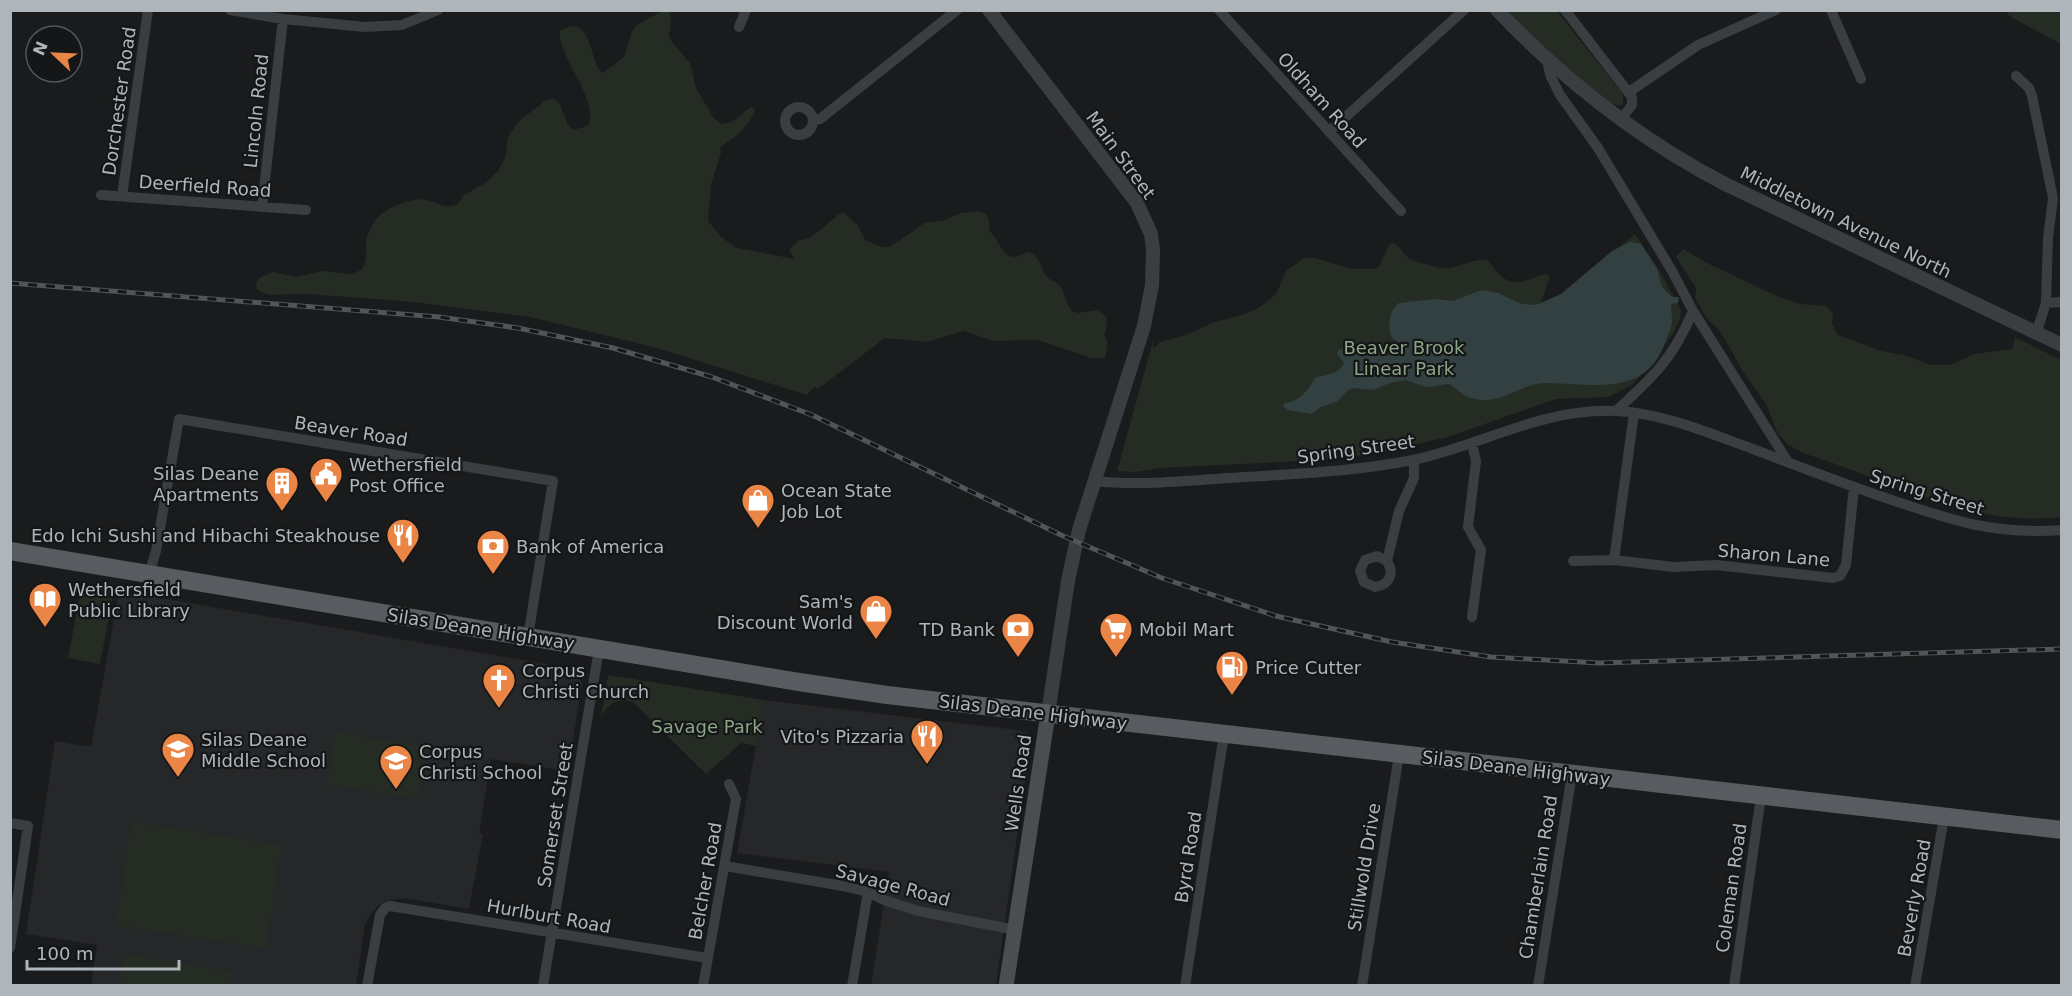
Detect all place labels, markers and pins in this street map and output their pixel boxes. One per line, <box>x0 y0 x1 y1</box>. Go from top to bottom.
place label: Wethersfield Post Office <box>349 454 462 496</box>
public building icon: Wethersfield Post Office <box>308 456 344 503</box>
place label: Silas Deane Apartments <box>153 463 259 505</box>
building icon: Silas Deane Apartments <box>264 465 300 512</box>
place label: Ocean State Job Lot <box>780 480 892 522</box>
shop icon: Ocean State Job Lot <box>740 482 776 529</box>
restaurant icon: Edo Ichi Sushi and Hibachi Steakhouse <box>385 517 421 564</box>
place label: Edo Ichi Sushi and Hibachi Steakhouse <box>31 525 380 546</box>
bank icon: Bank of America <box>475 528 511 575</box>
place label: Bank of America <box>516 536 664 557</box>
place label: Wethersfield Public Library <box>68 579 190 621</box>
library icon: Wethersfield Public Library <box>27 581 63 628</box>
place label: Sam's Discount World <box>717 591 853 633</box>
shop icon: Sam's Discount World <box>858 593 894 640</box>
bank icon: TD Bank <box>1000 611 1036 658</box>
supermarket icon: Mobil Mart <box>1098 611 1134 658</box>
place label: TD Bank <box>918 619 996 640</box>
place label: Mobil Mart <box>1139 619 1234 640</box>
fuel station icon: Price Cutter <box>1214 649 1250 696</box>
place label: Price Cutter <box>1255 657 1362 678</box>
place label: Corpus Christi Church <box>522 660 649 702</box>
church icon: Corpus Christi Church <box>481 662 517 709</box>
restaurant icon: Vito's Pizzaria <box>909 718 945 765</box>
place label: Vito's Pizzaria <box>780 726 904 747</box>
place label: Silas Deane Middle School <box>201 729 326 771</box>
school or university icon: Silas Deane Middle School <box>160 731 196 778</box>
place label: Corpus Christi School <box>419 741 542 783</box>
school or university icon: Corpus Christi School <box>378 743 414 790</box>

